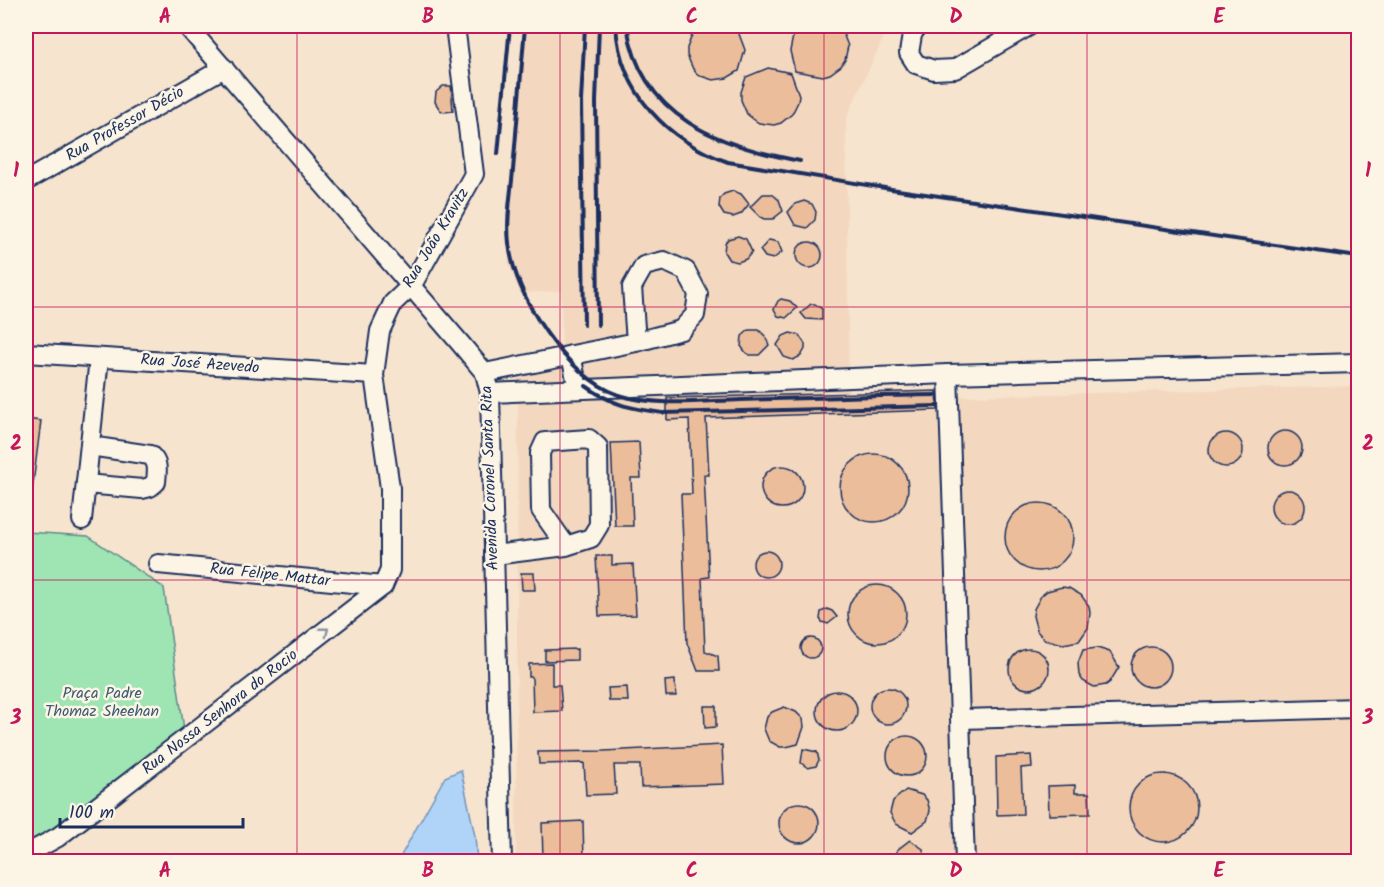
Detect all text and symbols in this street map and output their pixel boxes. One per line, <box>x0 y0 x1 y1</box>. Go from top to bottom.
text: A <box>159 2 171 34</box>
text: B <box>422 2 434 34</box>
text: C <box>686 2 698 34</box>
text: D <box>949 2 963 34</box>
text: E <box>1213 2 1225 34</box>
street label: Rua Professor Décio <box>61 80 189 168</box>
text: 1 <box>13 156 19 188</box>
text: 1 <box>1365 156 1371 188</box>
street label: Rua João Kravitz <box>396 183 476 293</box>
street label: Rua José Azevedo <box>140 347 260 381</box>
street label: Avenida Coronel Santa Rita <box>474 385 506 571</box>
text: 2 <box>10 429 22 461</box>
text: 2 <box>1362 429 1374 461</box>
street label: Rua Felipe Mattar <box>209 556 333 594</box>
one-way arrow <box>319 627 330 638</box>
street label: Rua Nossa Senhora do Rocio <box>137 643 303 781</box>
park label: Praça Padre Thomaz Sheehan <box>45 681 159 724</box>
text: 3 <box>10 703 22 735</box>
text: 3 <box>1362 703 1374 735</box>
scale bar <box>60 791 243 829</box>
text: 100 m <box>69 799 114 828</box>
text: A <box>159 856 171 887</box>
text: B <box>422 856 434 887</box>
text: C <box>686 856 698 887</box>
text: D <box>949 856 963 887</box>
text: E <box>1213 856 1225 887</box>

